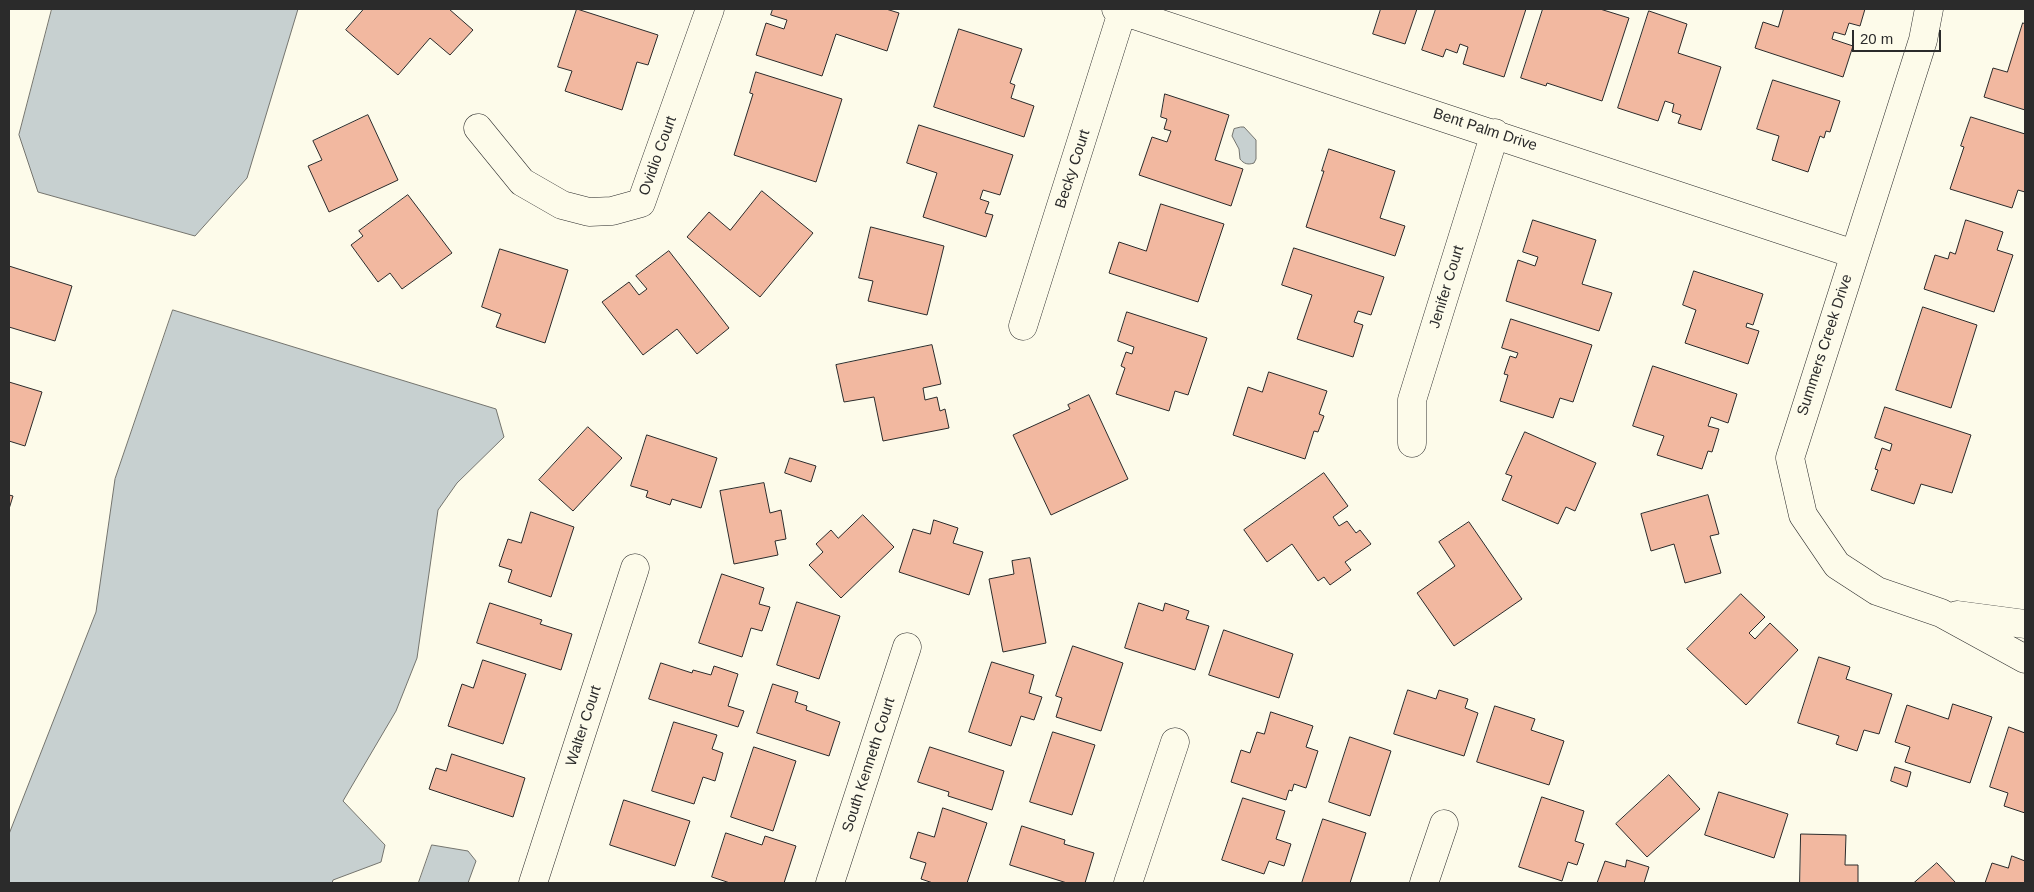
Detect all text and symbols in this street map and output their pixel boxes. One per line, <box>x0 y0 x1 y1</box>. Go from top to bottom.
scale bar <box>1854 20 1943 52</box>
text: 20 m <box>1860 30 1893 47</box>
street label: Bent Palm Drive <box>1431 105 1539 155</box>
street label: Ovidio Court <box>635 114 681 198</box>
street label: Becky Court <box>1052 127 1094 211</box>
street label: Jenifer Court <box>1426 243 1468 331</box>
street label: Summers Creek Drive <box>1794 272 1856 418</box>
street label: Walter Court <box>563 683 605 769</box>
street label: South Kenneth Court <box>839 696 899 834</box>

